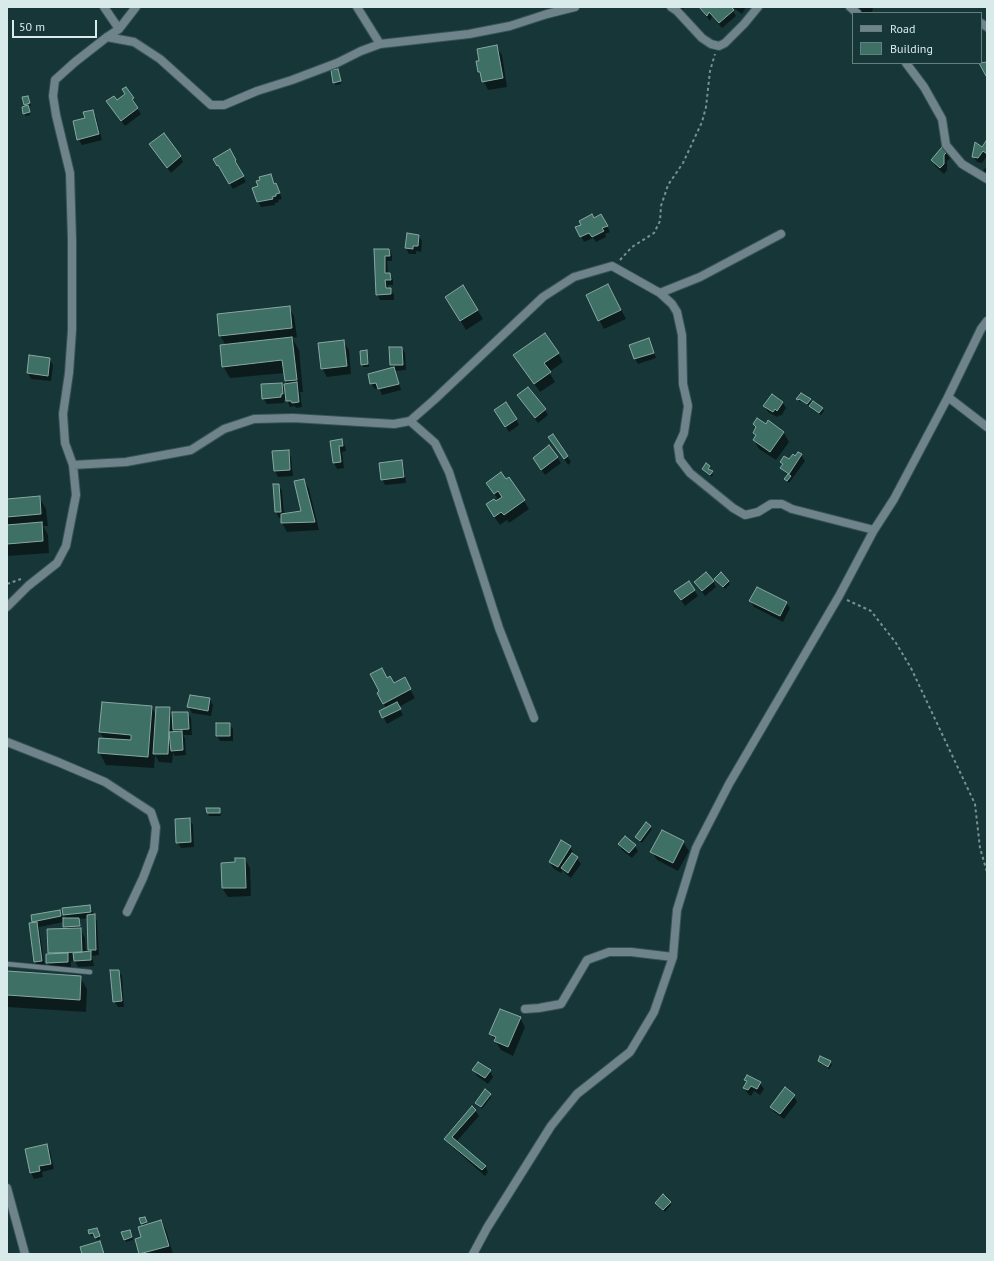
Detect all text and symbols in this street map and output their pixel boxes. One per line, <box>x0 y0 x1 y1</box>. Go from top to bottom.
scale bar <box>14 12 99 38</box>
legend <box>852 12 982 64</box>
text: 50 m <box>19 19 45 34</box>
text: Road <box>890 21 915 36</box>
text: Building <box>890 41 933 56</box>

